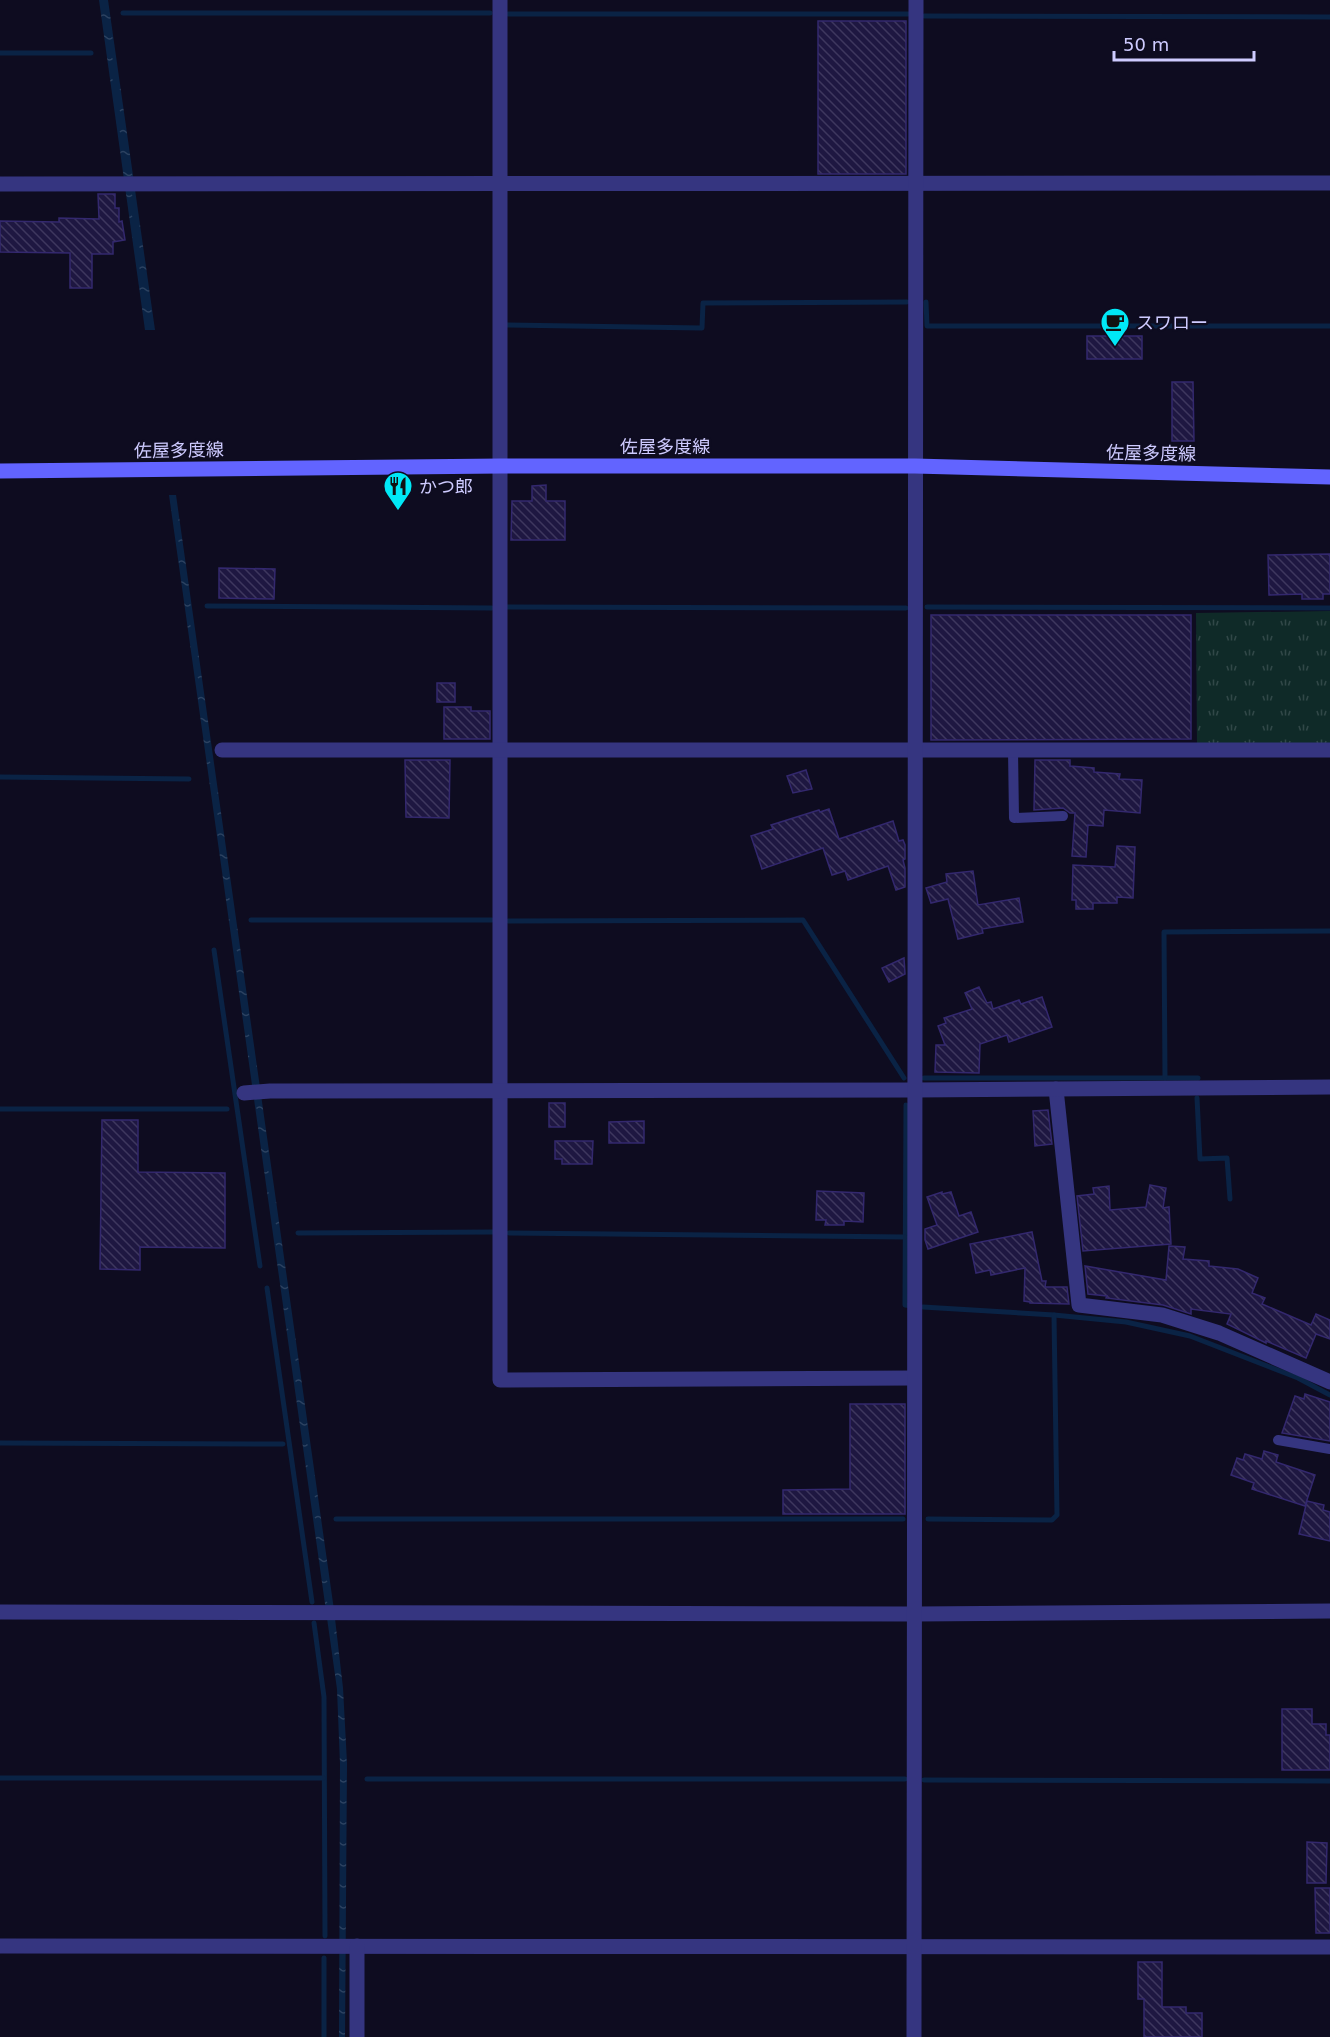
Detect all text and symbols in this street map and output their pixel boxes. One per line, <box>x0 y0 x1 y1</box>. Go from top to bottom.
scale bar <box>1114 24 1254 62</box>
text: 50 m <box>1123 34 1169 55</box>
cafe icon: スワロー <box>1099 306 1131 348</box>
place label: スワロー <box>1136 312 1208 333</box>
street label: 佐屋多度線 <box>620 436 710 457</box>
street label: 佐屋多度線 <box>134 439 224 461</box>
street label: 佐屋多度線 <box>1106 442 1196 464</box>
restaurant icon: かつ郎 <box>382 470 414 512</box>
place label: かつ郎 <box>419 476 473 497</box>

